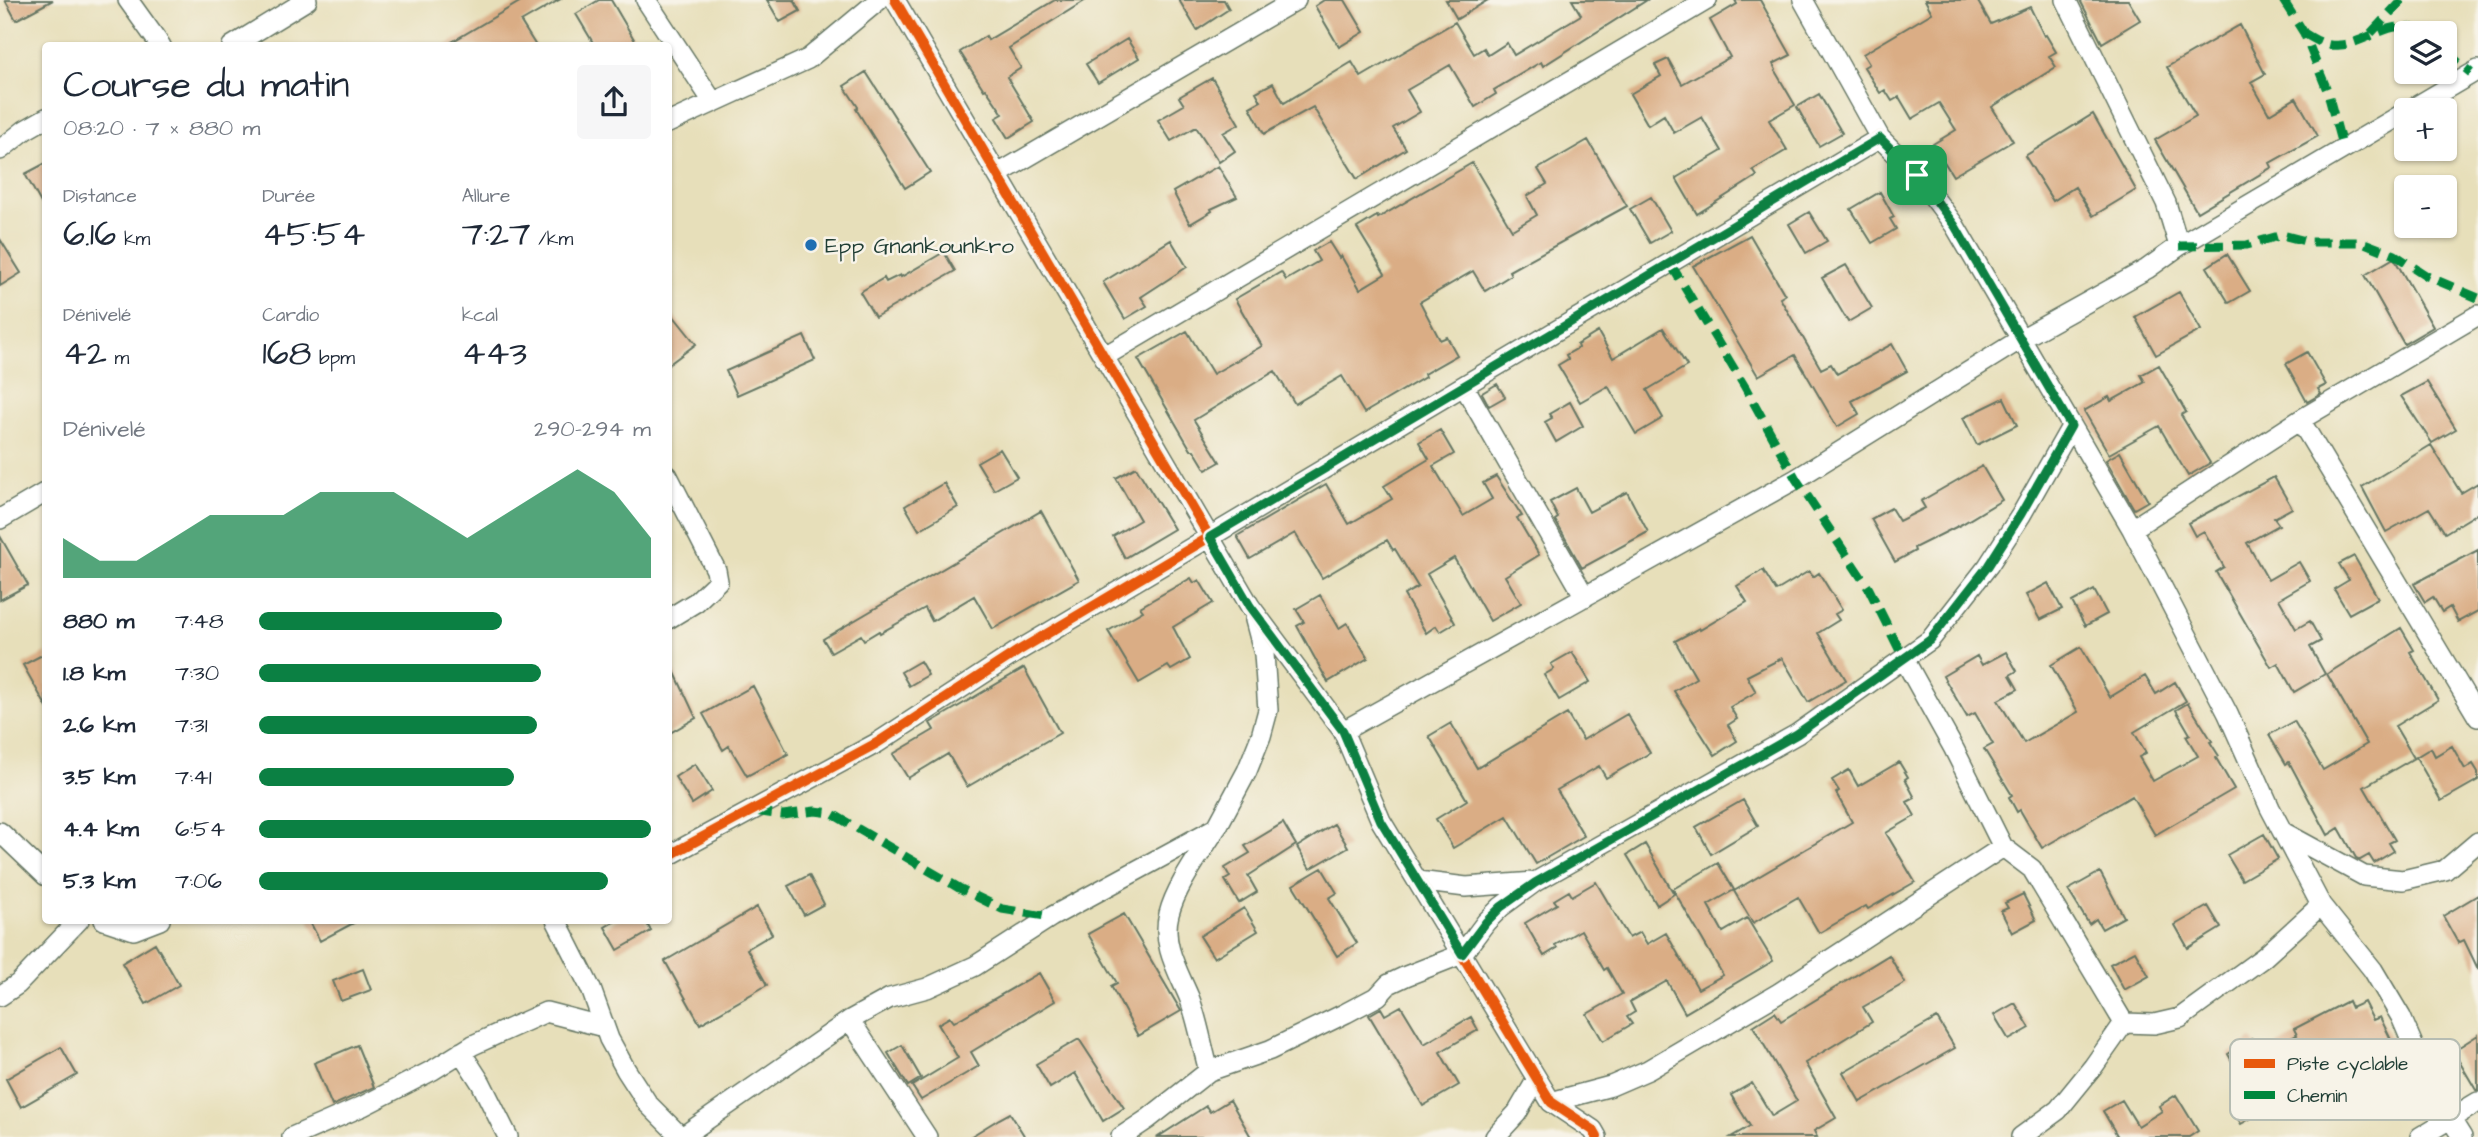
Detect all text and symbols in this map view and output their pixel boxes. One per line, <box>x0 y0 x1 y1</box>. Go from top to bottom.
map controls <box>2394 21 2457 238</box>
button: layers <box>2394 21 2457 84</box>
text: Course du matin <box>63 60 349 112</box>
button: share <box>577 65 651 139</box>
button: + <box>2394 98 2457 161</box>
text: 08:20 · 7 × 880 m <box>63 112 260 144</box>
pin <box>1887 145 1947 205</box>
icon: arrive <box>1898 156 1936 194</box>
button: − <box>2394 175 2457 238</box>
text: Distance <box>63 183 137 210</box>
text: Durée <box>262 183 315 210</box>
text: Allure <box>462 183 510 210</box>
text: 6.16 <box>63 210 116 259</box>
text: 45:54 <box>262 210 365 259</box>
text: 7:27 <box>462 210 531 259</box>
text: km <box>116 226 150 253</box>
text: /km <box>531 226 573 253</box>
place label: Epp Gnankounkro <box>825 230 1014 262</box>
marker: Epp Gnankounkro <box>803 237 819 253</box>
text: Dénivelé <box>63 302 131 329</box>
text: Cardio <box>262 302 319 329</box>
text: kcal <box>462 302 498 329</box>
text: 42 <box>63 329 107 378</box>
text: 168 <box>262 329 311 378</box>
text: 443 <box>462 329 527 378</box>
text: m <box>107 345 129 372</box>
text: bpm <box>311 345 355 372</box>
text: Dénivelé <box>63 413 146 445</box>
text: 290–294 m <box>534 413 651 445</box>
text: 880 m <box>63 605 134 637</box>
text: 7:48 <box>175 605 224 637</box>
text: 1.8 km <box>63 657 125 689</box>
text: 7:30 <box>175 657 219 689</box>
text: 2.6 km <box>63 709 135 741</box>
text: 7:31 <box>175 709 208 741</box>
text: 3.5 km <box>63 761 135 793</box>
text: 7:41 <box>175 761 212 793</box>
text: 4.4 km <box>63 813 139 845</box>
text: 6:54 <box>175 813 225 845</box>
text: 5.3 km <box>63 865 135 897</box>
text: 7:06 <box>175 865 222 897</box>
legend <box>2230 1039 2460 1120</box>
text: Piste cyclable <box>2287 1051 2408 1079</box>
text: Chemin <box>2287 1083 2347 1110</box>

